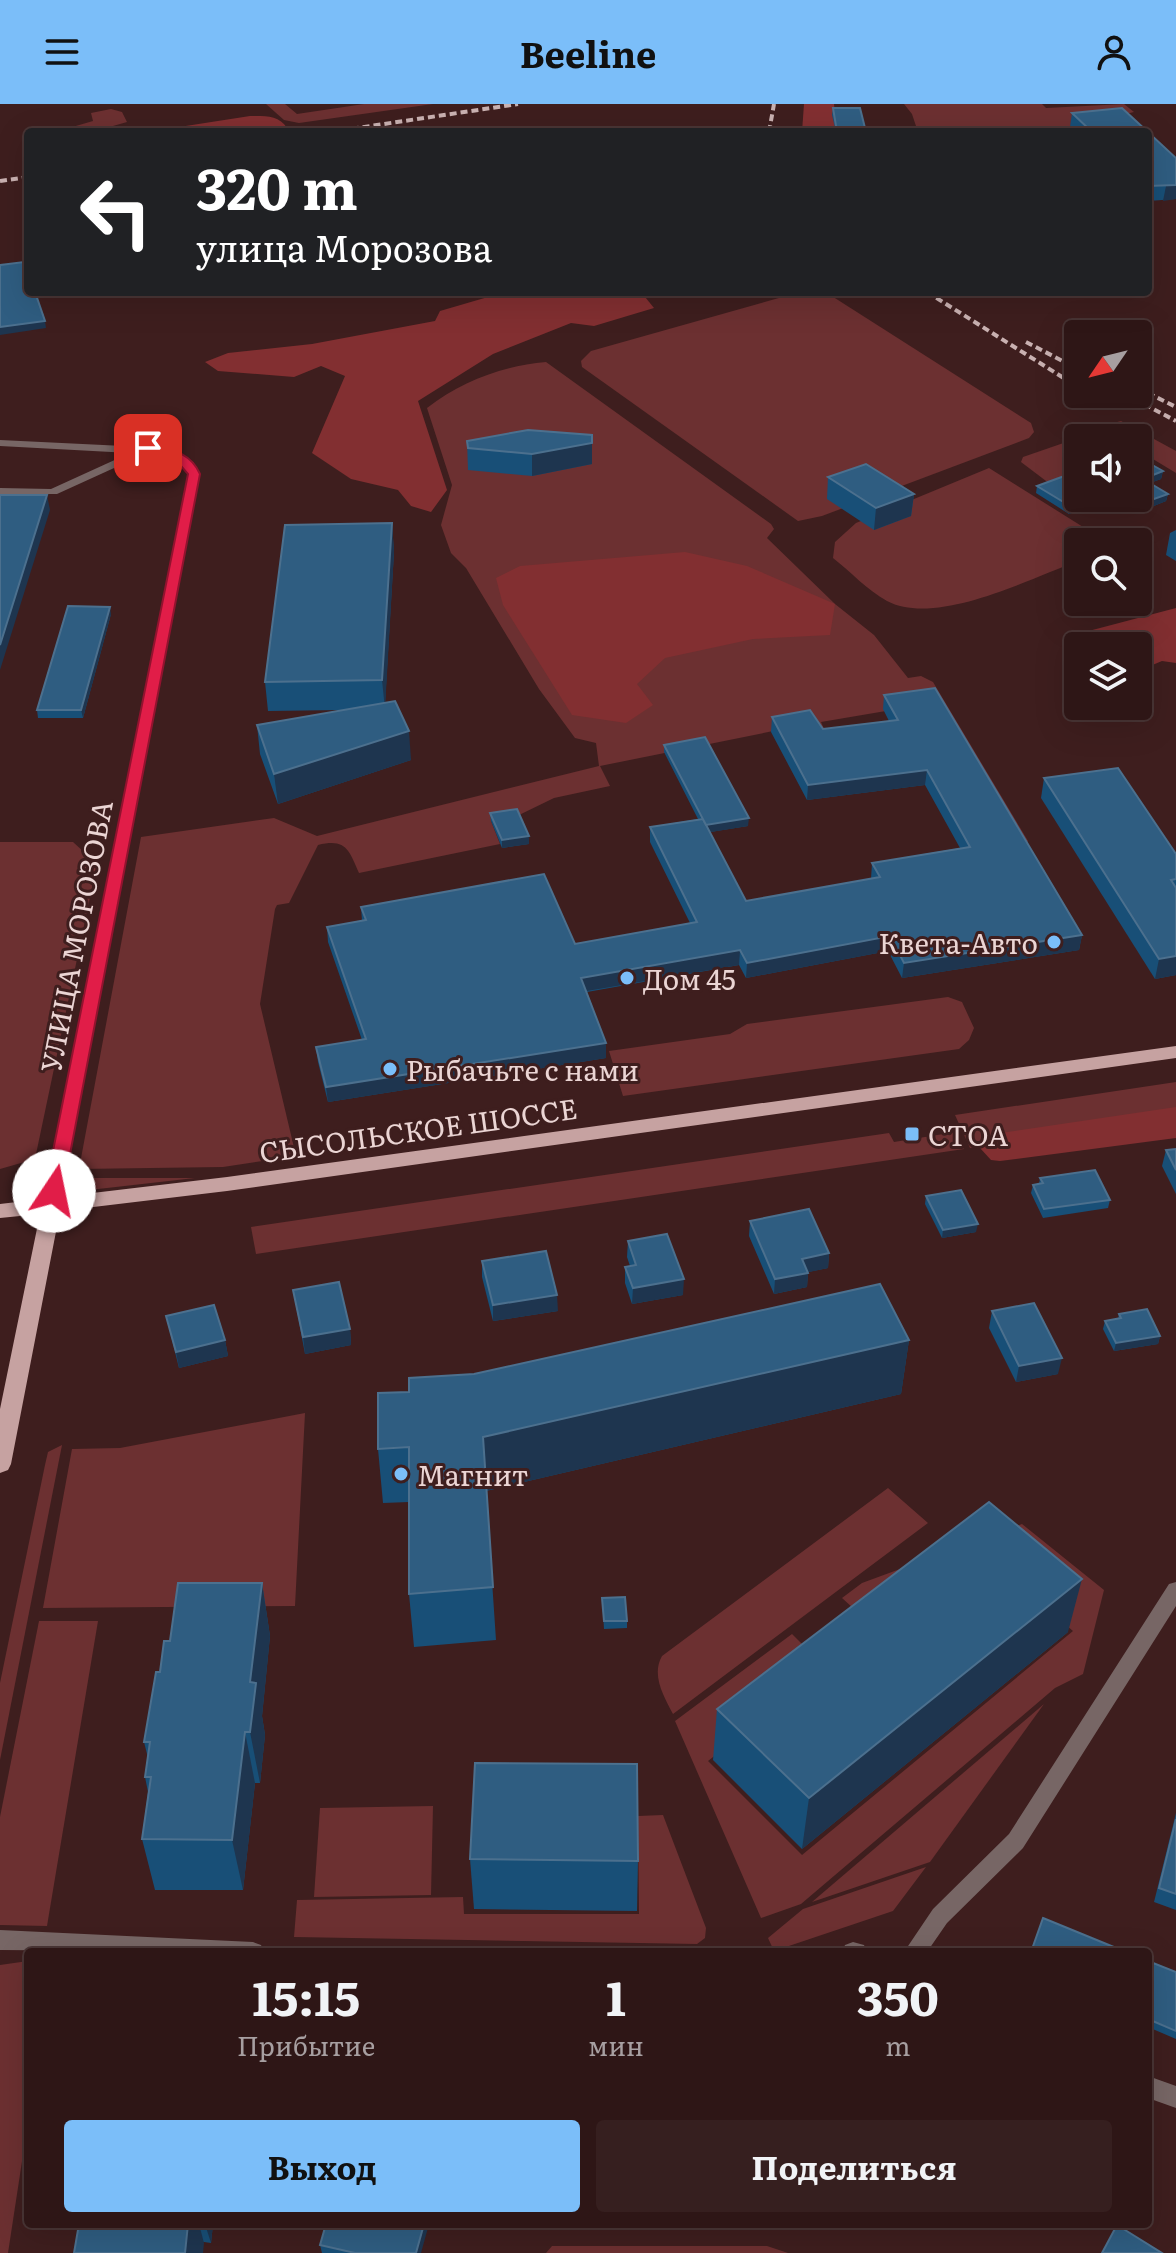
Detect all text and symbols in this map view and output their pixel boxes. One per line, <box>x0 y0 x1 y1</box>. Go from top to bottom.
text: Beeline <box>520 26 656 79</box>
icon: menu <box>40 30 84 74</box>
icon: person <box>1092 30 1136 74</box>
text: 320 m <box>196 144 358 227</box>
icon: left <box>64 160 168 264</box>
text: улица Морозова <box>196 220 492 273</box>
north arrow <box>1064 320 1152 408</box>
map controls <box>1064 320 1152 720</box>
pin <box>114 414 182 482</box>
button: sound <box>1064 424 1152 512</box>
icon: arrive <box>126 426 170 470</box>
button: search <box>1064 528 1152 616</box>
button: layers <box>1064 632 1152 720</box>
street label: УЛИЦА МОРОЗОВА <box>28 796 122 1076</box>
place label: Квета-Авто <box>879 921 1038 963</box>
marker: Квета-Авто <box>1045 933 1063 951</box>
place label: Дом 45 <box>643 957 736 999</box>
marker: Дом 45 <box>618 969 636 987</box>
place label: Рыбачьте с нами <box>406 1048 639 1090</box>
marker: Рыбачьте с нами <box>381 1060 399 1078</box>
street label: СЫСОЛЬСКОЕ ШОССЕ <box>256 1086 580 1172</box>
place label: СТОА <box>928 1113 1009 1155</box>
marker: СТОА <box>903 1125 921 1143</box>
position arrow <box>12 1149 96 1233</box>
place label: Магнит <box>417 1453 528 1495</box>
marker: Магнит <box>392 1465 410 1483</box>
text: 15:15 <box>252 1960 360 2031</box>
text: 1 <box>606 1960 626 2031</box>
text: 350 <box>857 1960 939 2031</box>
text: Прибытие <box>237 2025 375 2064</box>
text: мин <box>588 2025 644 2064</box>
text: m <box>885 2025 910 2064</box>
button: Выход <box>64 2120 580 2212</box>
button: Поделиться <box>596 2120 1112 2212</box>

